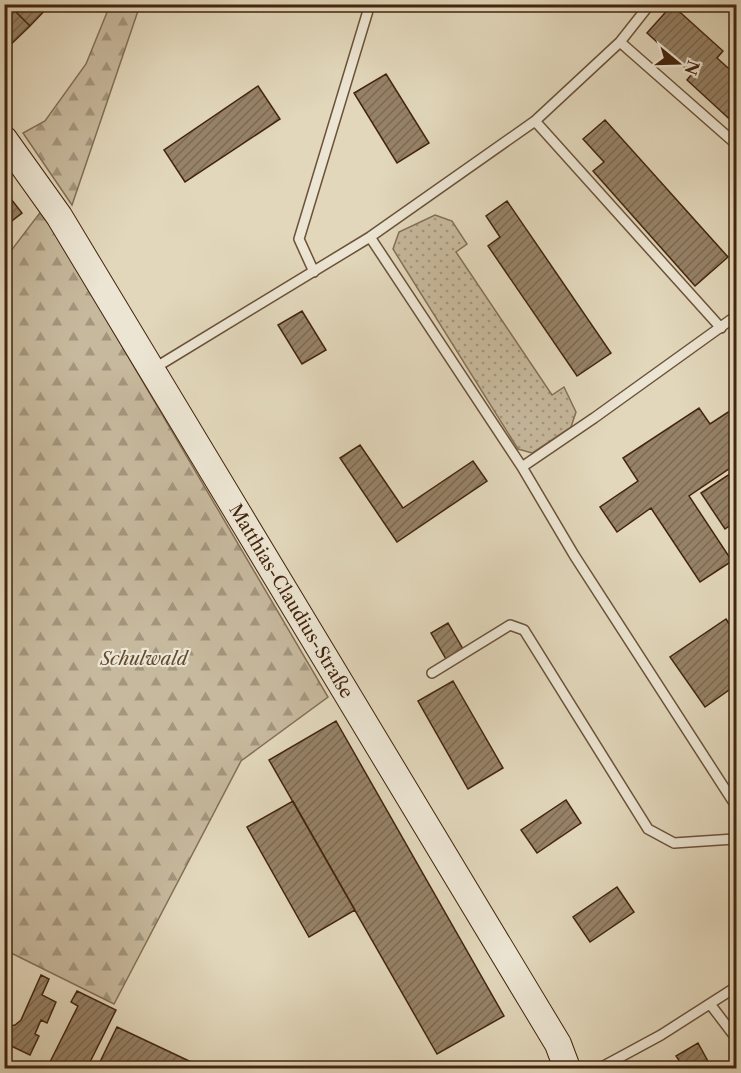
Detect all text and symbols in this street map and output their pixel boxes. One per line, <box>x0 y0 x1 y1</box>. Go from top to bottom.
north arrow <box>648 33 708 93</box>
text: N <box>680 58 704 78</box>
street label: Matthias-Claudius-Straße <box>224 500 358 702</box>
park label: Schulwald <box>100 648 190 670</box>

